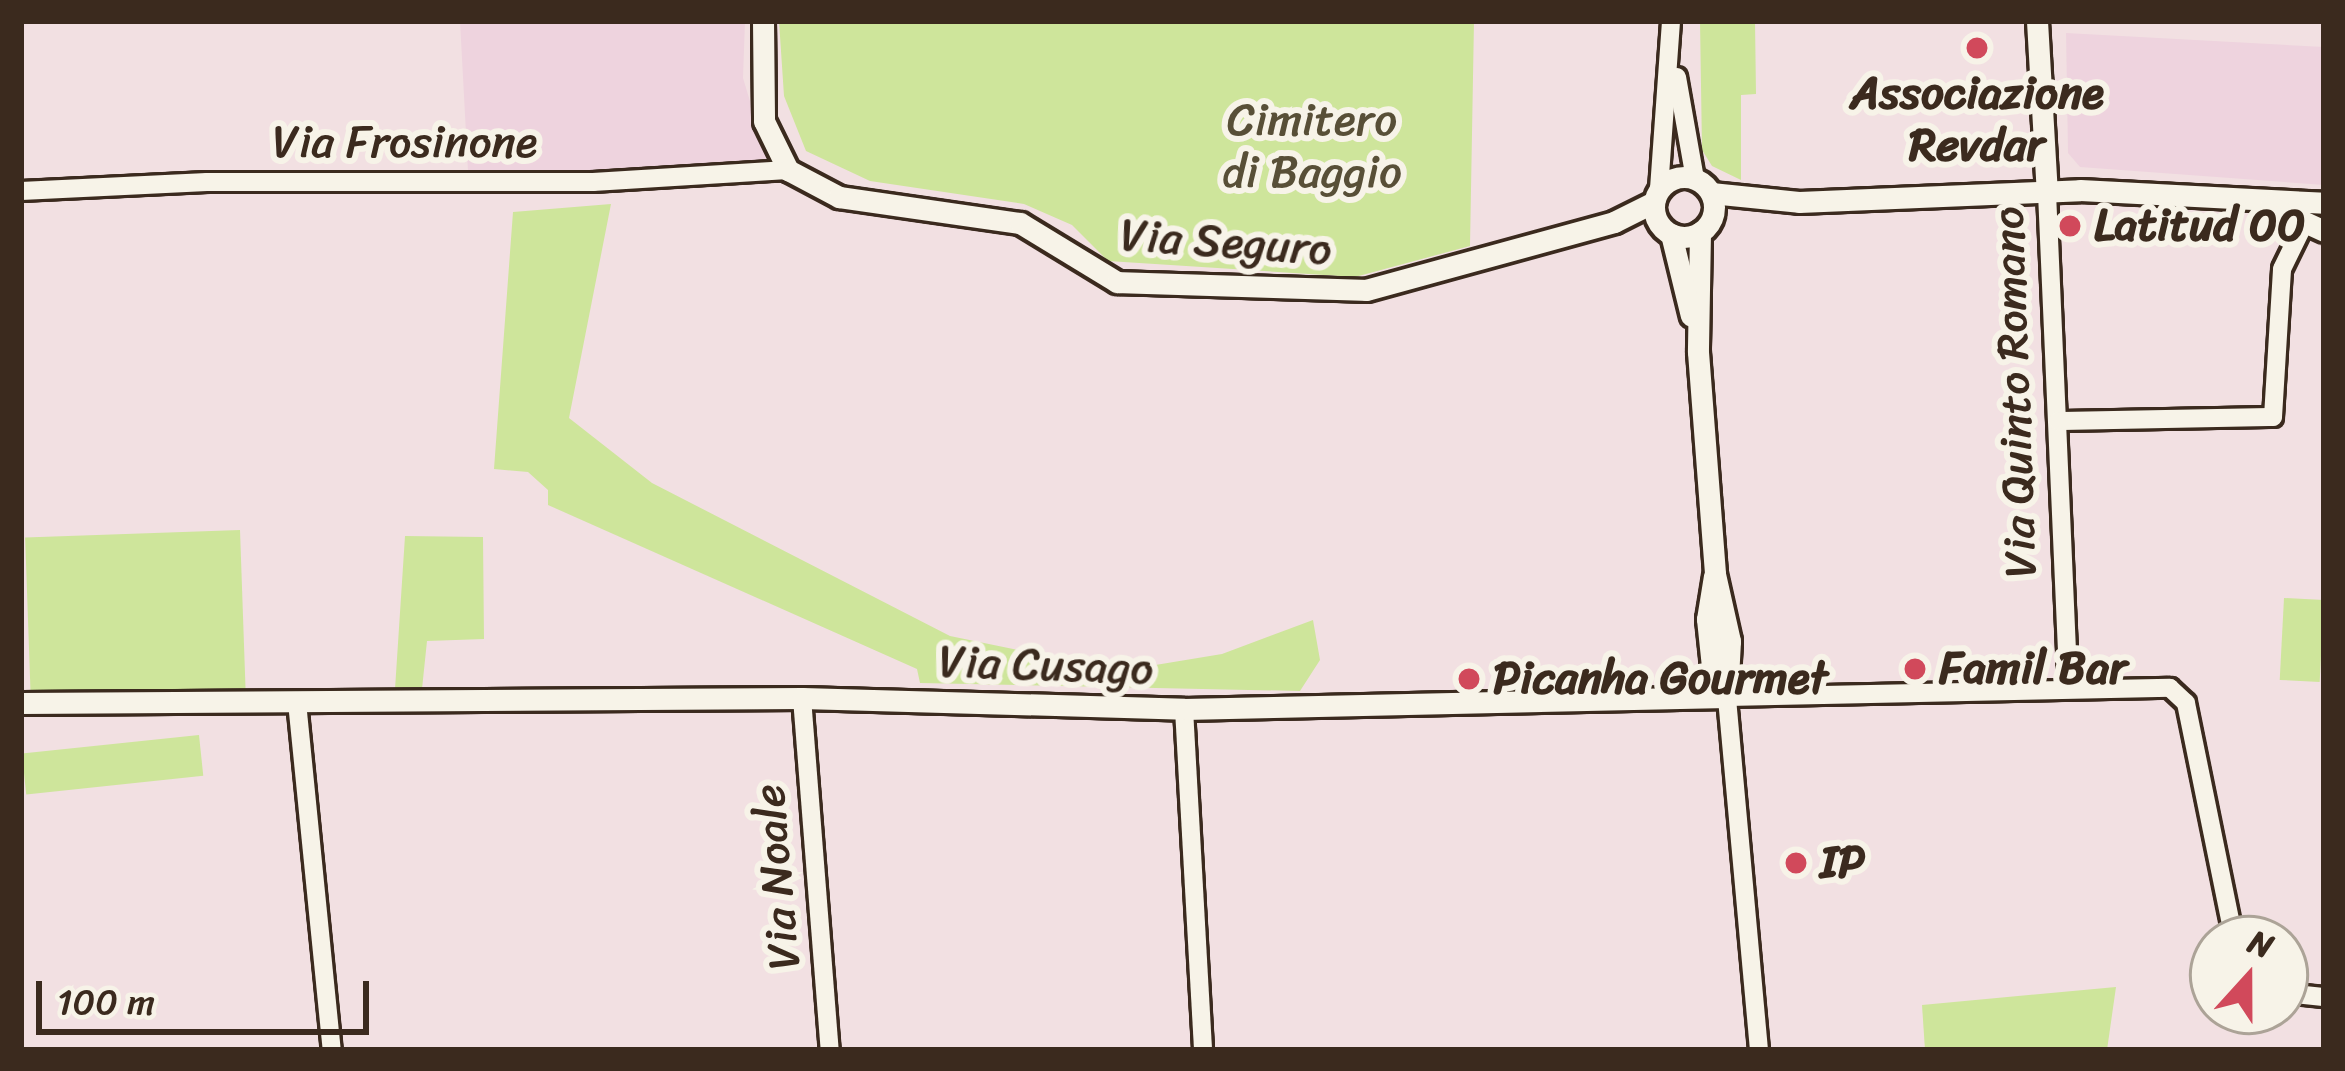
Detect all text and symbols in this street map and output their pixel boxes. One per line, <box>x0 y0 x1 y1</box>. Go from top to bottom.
marker: Associazione Revdar <box>1964 35 1990 61</box>
place label: Associazione Revdar <box>1850 67 2104 173</box>
park label: Cimitero di Baggio <box>1223 94 1401 200</box>
street label: Via Frosinone <box>272 116 538 170</box>
place label: Latitud 00 <box>2094 199 2306 253</box>
street label: Via Quinto Romano <box>1982 206 2048 578</box>
street label: Via Seguro <box>1118 209 1334 277</box>
marker: Latitud 00 <box>2057 213 2083 239</box>
street label: Via Cusago <box>938 635 1154 697</box>
place label: Famil Bar <box>1939 642 2127 696</box>
place label: Picanha Gourmet <box>1493 652 1828 706</box>
marker: Famil Bar <box>1902 656 1928 682</box>
marker: Picanha Gourmet <box>1456 666 1482 692</box>
street label: Via Noale <box>742 783 812 971</box>
place label: IP <box>1820 836 1865 890</box>
marker: IP <box>1783 850 1809 876</box>
text: N <box>2240 913 2282 975</box>
north arrow <box>2189 915 2309 1035</box>
scale bar <box>42 957 375 1031</box>
text: 100 m <box>57 970 155 1034</box>

